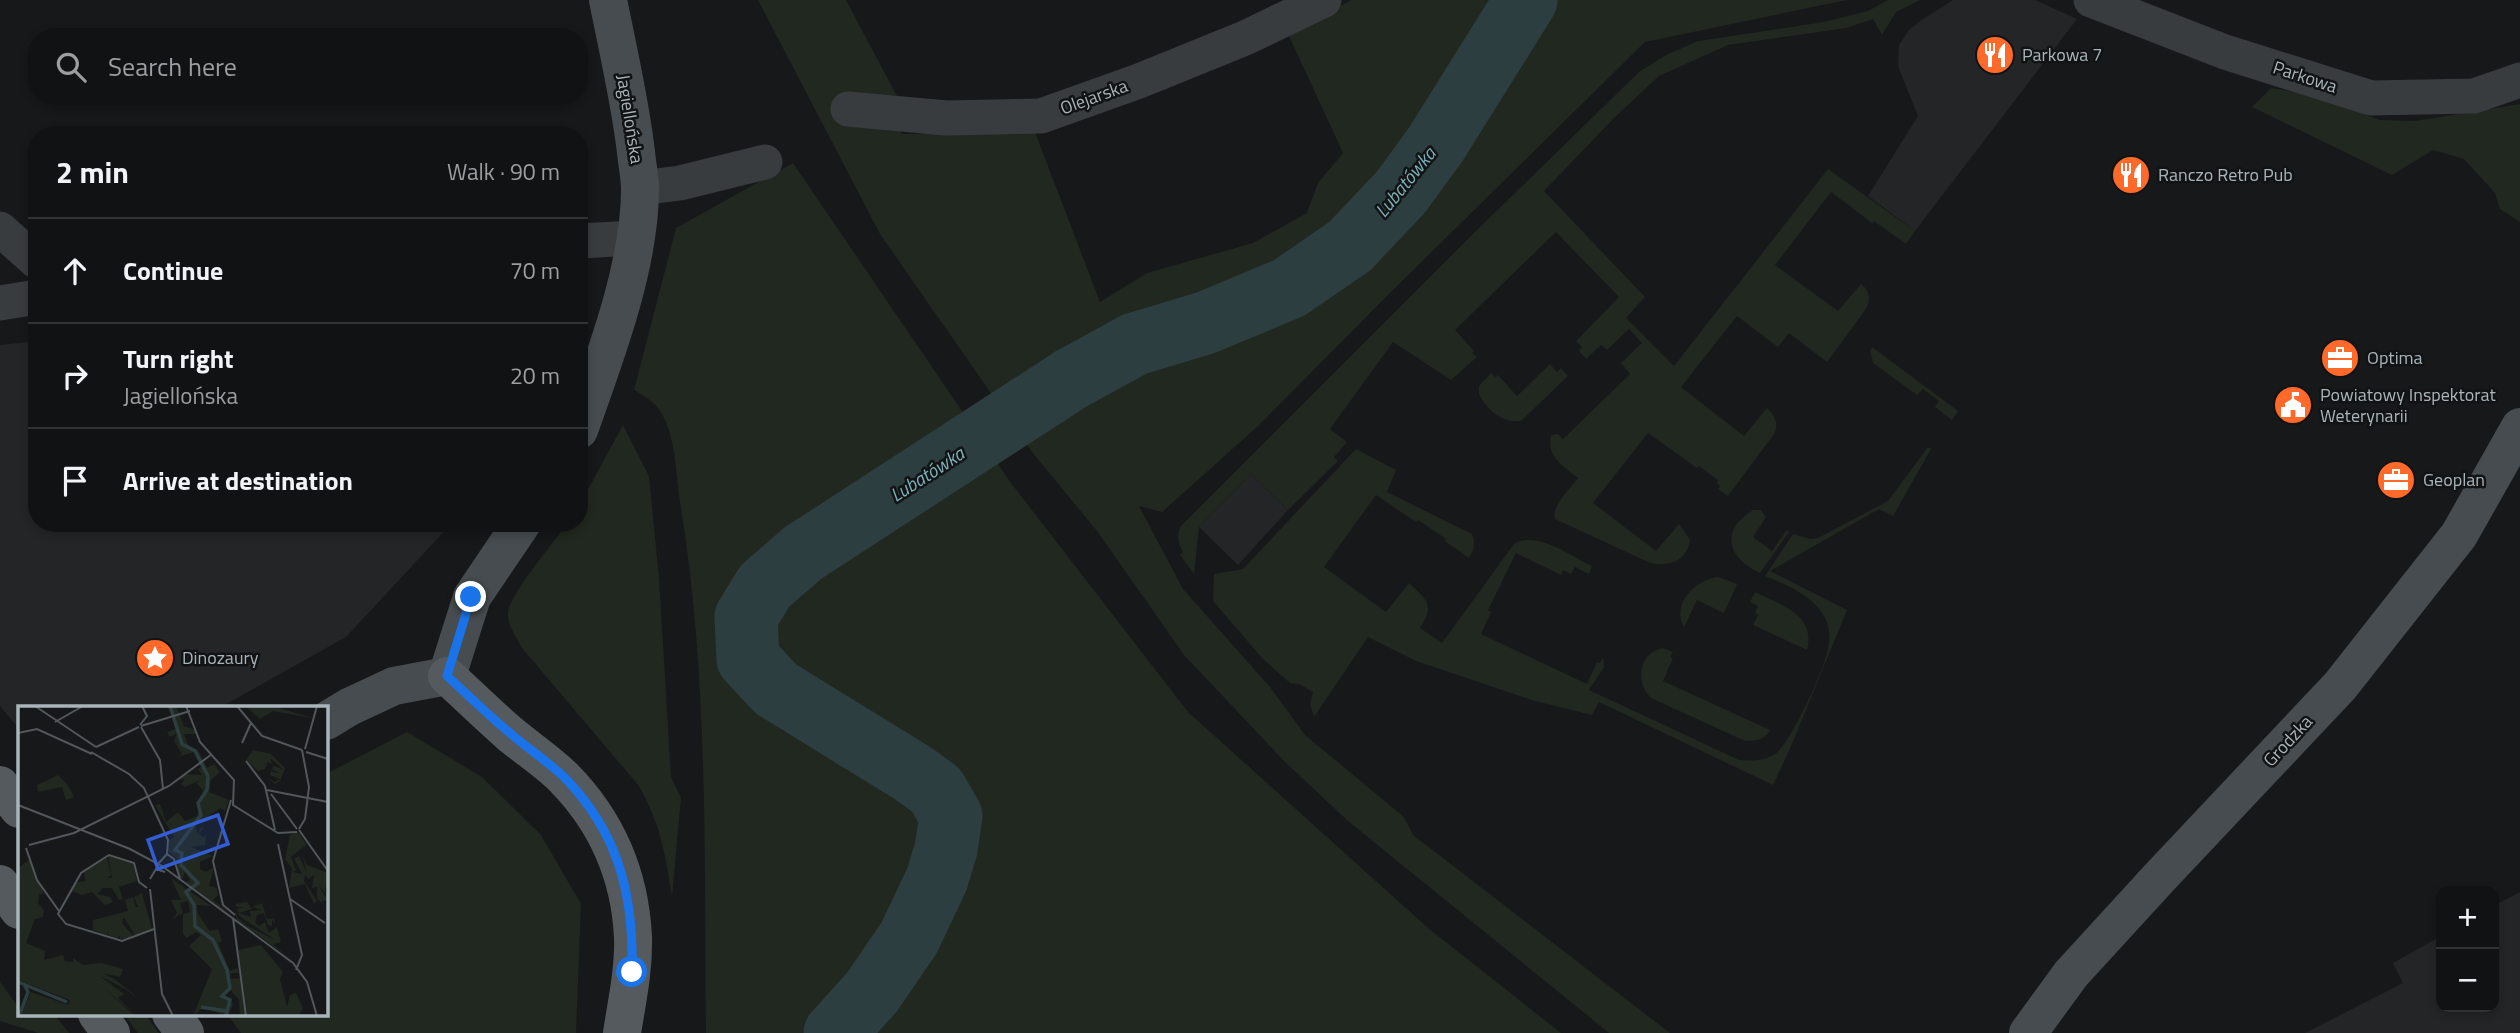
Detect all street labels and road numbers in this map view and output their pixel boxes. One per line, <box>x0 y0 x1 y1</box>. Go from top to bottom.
street label: Parkowa <box>2269 53 2341 100</box>
street label: Jagiellońska <box>610 72 651 165</box>
street label: Olejarska <box>1056 72 1131 121</box>
street label: Grodzka <box>2257 709 2319 773</box>

